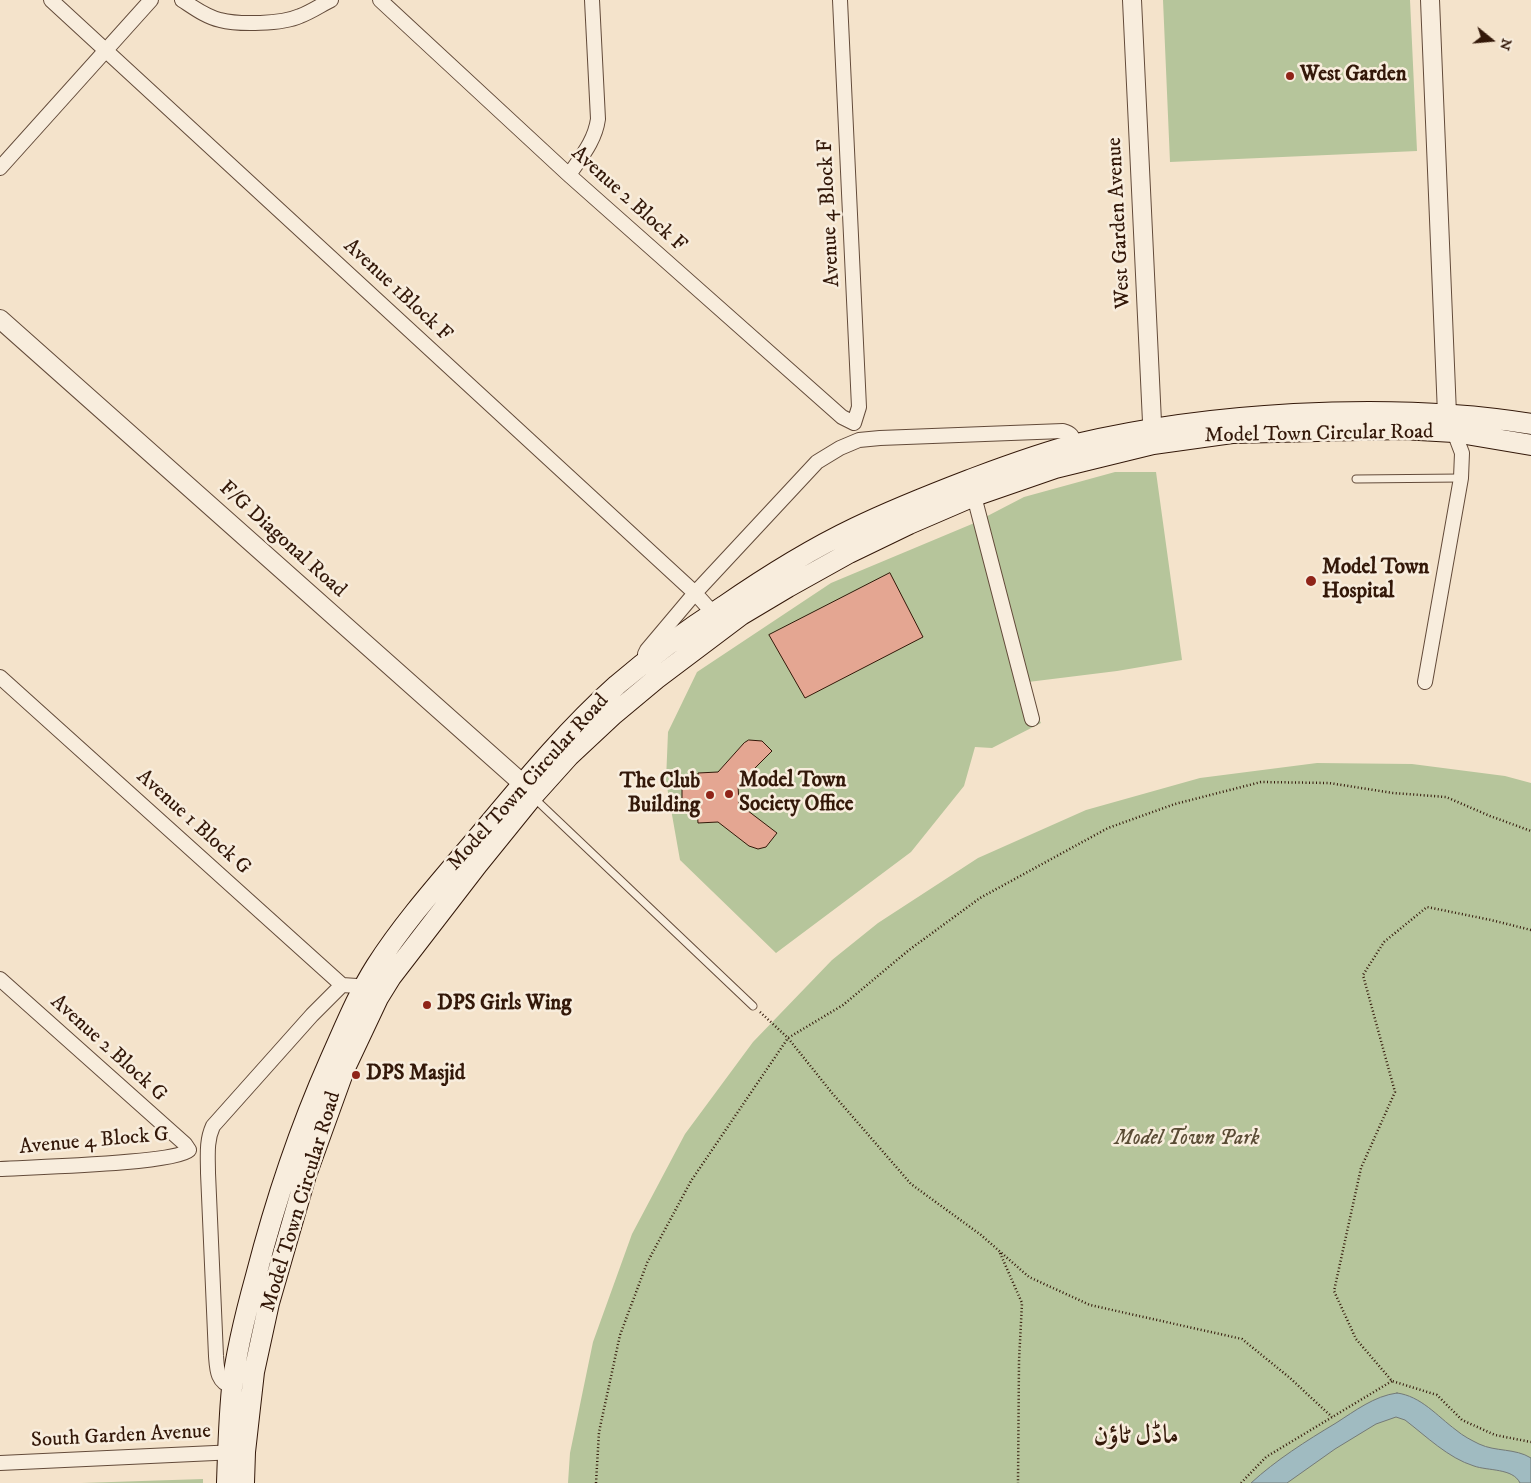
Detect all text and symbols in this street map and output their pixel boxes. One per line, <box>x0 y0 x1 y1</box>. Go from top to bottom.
north arrow <box>1466 15 1516 65</box>
text: N <box>1495 36 1516 53</box>
place label: West Garden <box>1300 63 1407 89</box>
marker: West Garden <box>1284 70 1296 82</box>
street label: West Garden Avenue <box>1103 137 1137 309</box>
street label: Avenue 4 Block F <box>814 138 846 288</box>
street label: Avenue 2 Block F <box>565 142 691 258</box>
street label: Avenue 1Block F <box>337 234 457 348</box>
street label: Model Town Circular Road <box>1204 420 1434 450</box>
street label: F/G Diagonal Road <box>213 476 351 604</box>
place label: Model Town Hospital <box>1322 556 1429 606</box>
marker: Model Town Hospital <box>1304 574 1318 588</box>
street label: Model Town Circular Road <box>443 689 615 877</box>
street label: Avenue 1 Block G <box>130 765 256 881</box>
place label: Model Town Society Office <box>739 769 854 819</box>
place label: The Club Building <box>620 770 700 820</box>
marker: Model Town Society Office <box>723 788 735 800</box>
marker: The Club Building <box>704 789 716 801</box>
street label: Avenue 2 Block G <box>45 990 171 1108</box>
place label: DPS Girls Wing <box>437 992 572 1018</box>
marker: DPS Girls Wing <box>421 999 433 1011</box>
place label: DPS Masjid <box>366 1062 465 1088</box>
marker: DPS Masjid <box>350 1069 362 1081</box>
street label: Model Town Circular Road <box>256 1089 348 1315</box>
street label: Avenue 4 Block G <box>18 1123 170 1161</box>
park label: Model Town Park <box>1115 1127 1259 1153</box>
street label: South Garden Avenue <box>30 1420 212 1454</box>
district label: ماڈل ٹاؤن <box>1093 1422 1179 1454</box>

